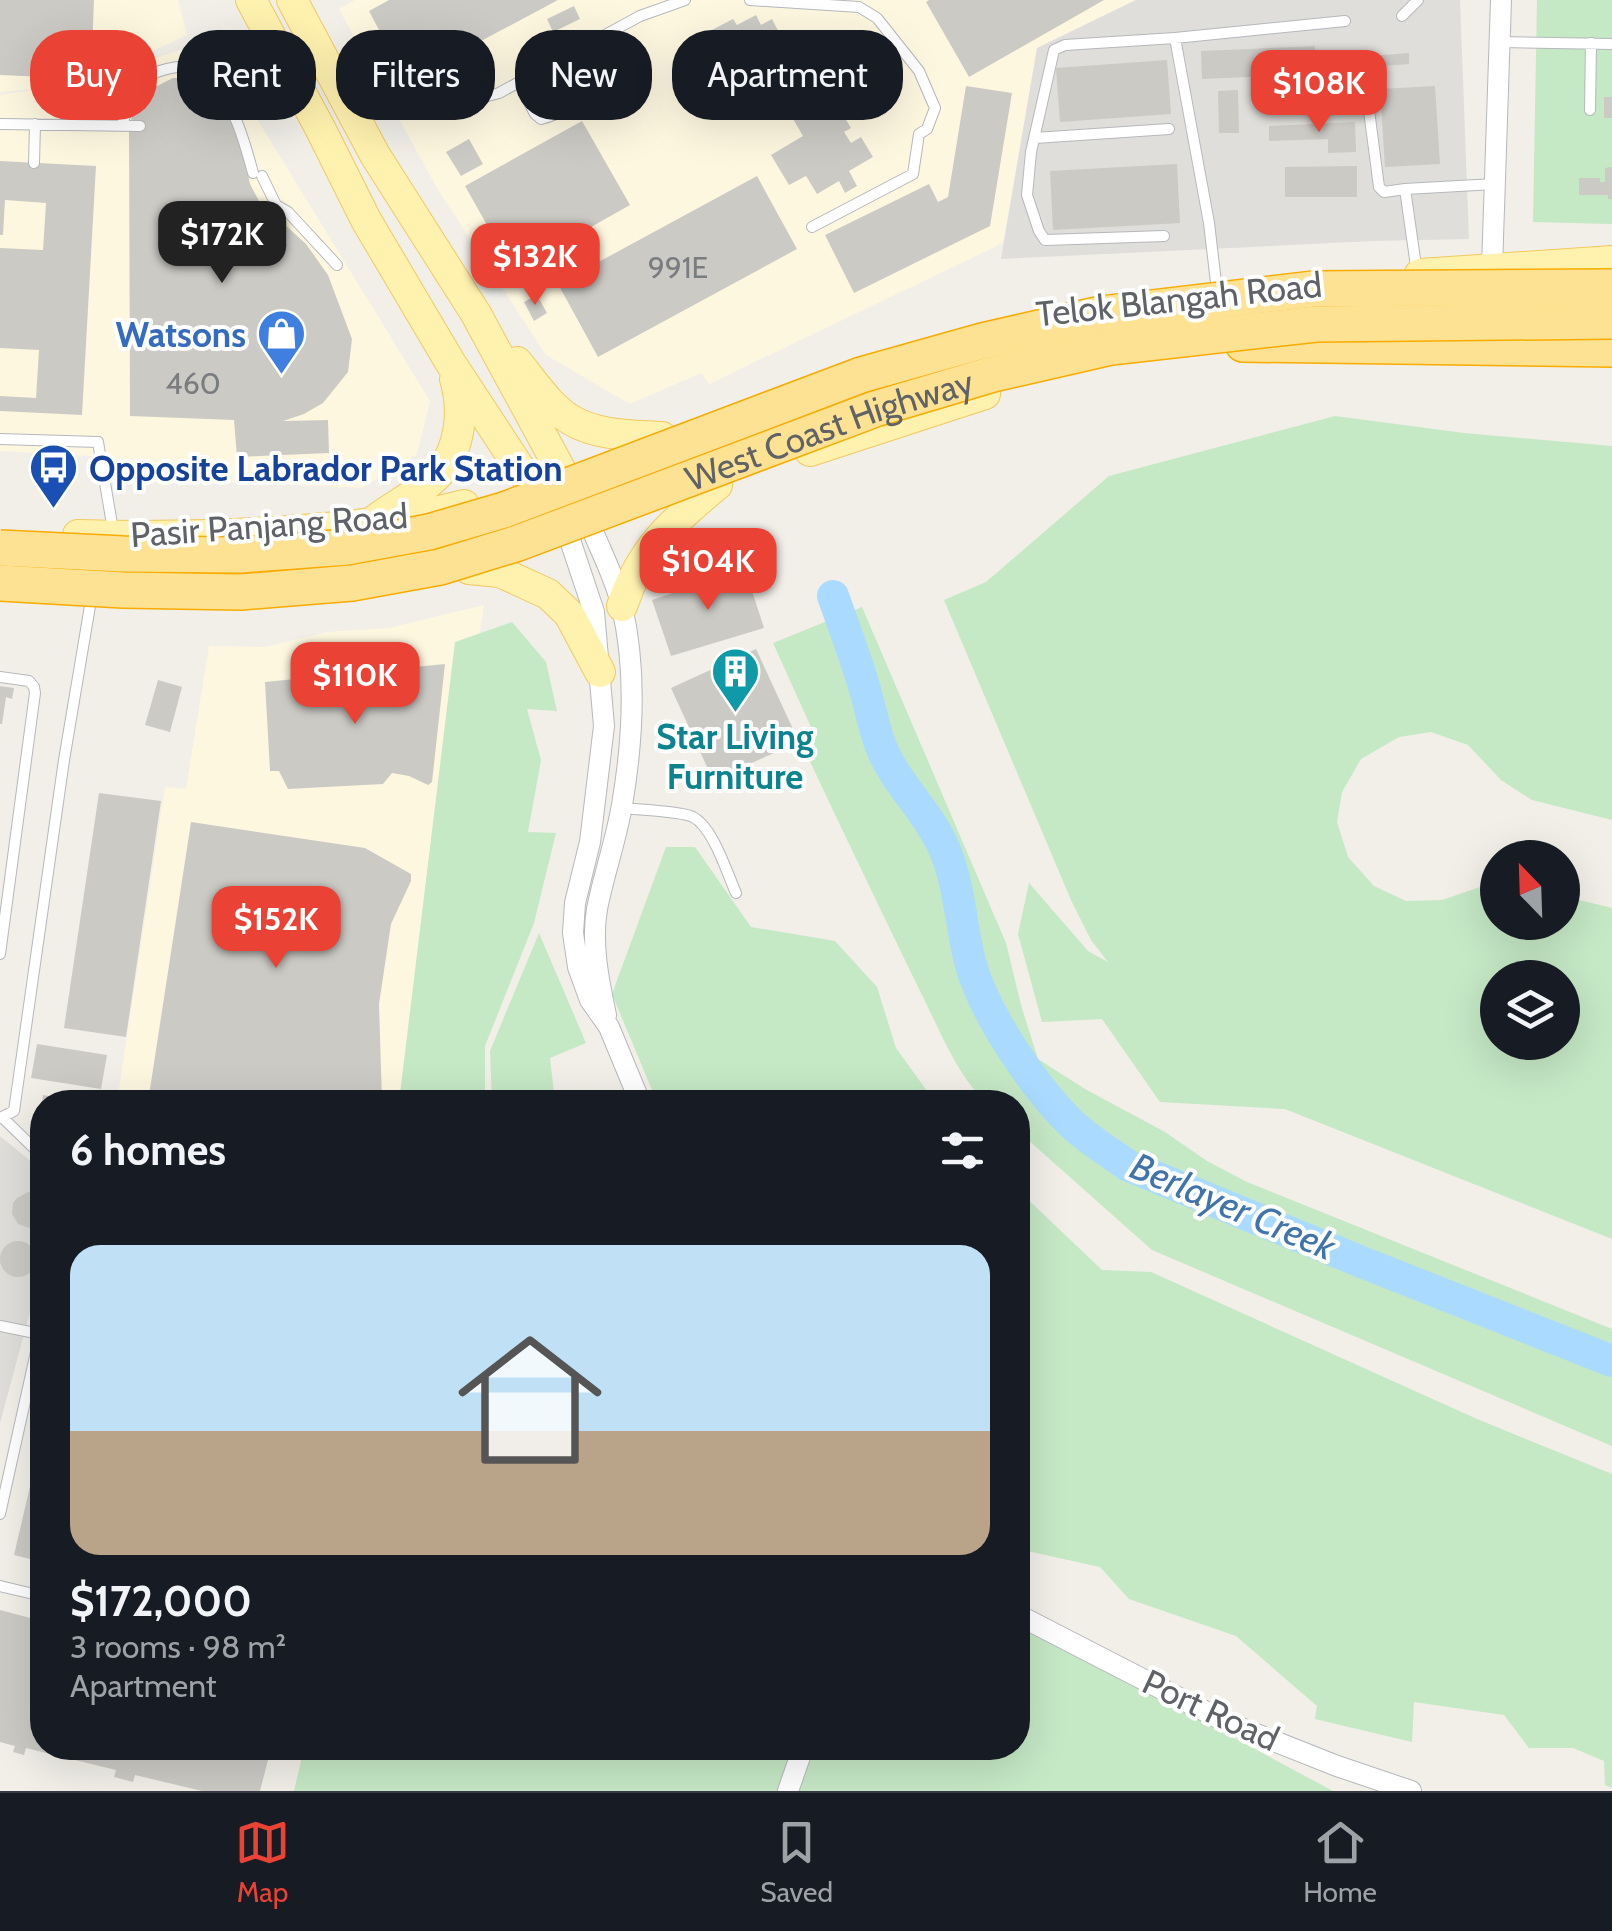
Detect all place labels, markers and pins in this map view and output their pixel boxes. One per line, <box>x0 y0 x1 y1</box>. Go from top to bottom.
pin: $108K <box>1249 50 1389 135</box>
pin: $172K <box>152 201 292 286</box>
pin: $132K <box>465 223 605 308</box>
shop icon: Watsons <box>255 308 307 376</box>
place label: Watsons <box>115 313 246 356</box>
bus stop icon: Opposite Labrador Park Station <box>28 442 80 510</box>
place label: Opposite Labrador Park Station <box>89 447 563 490</box>
pin: $104K <box>638 528 778 613</box>
pin: $110K <box>285 642 425 727</box>
building icon: Star Living Furniture <box>709 646 761 714</box>
place label: Star Living Furniture <box>656 715 814 798</box>
pin: $152K <box>206 886 346 971</box>

